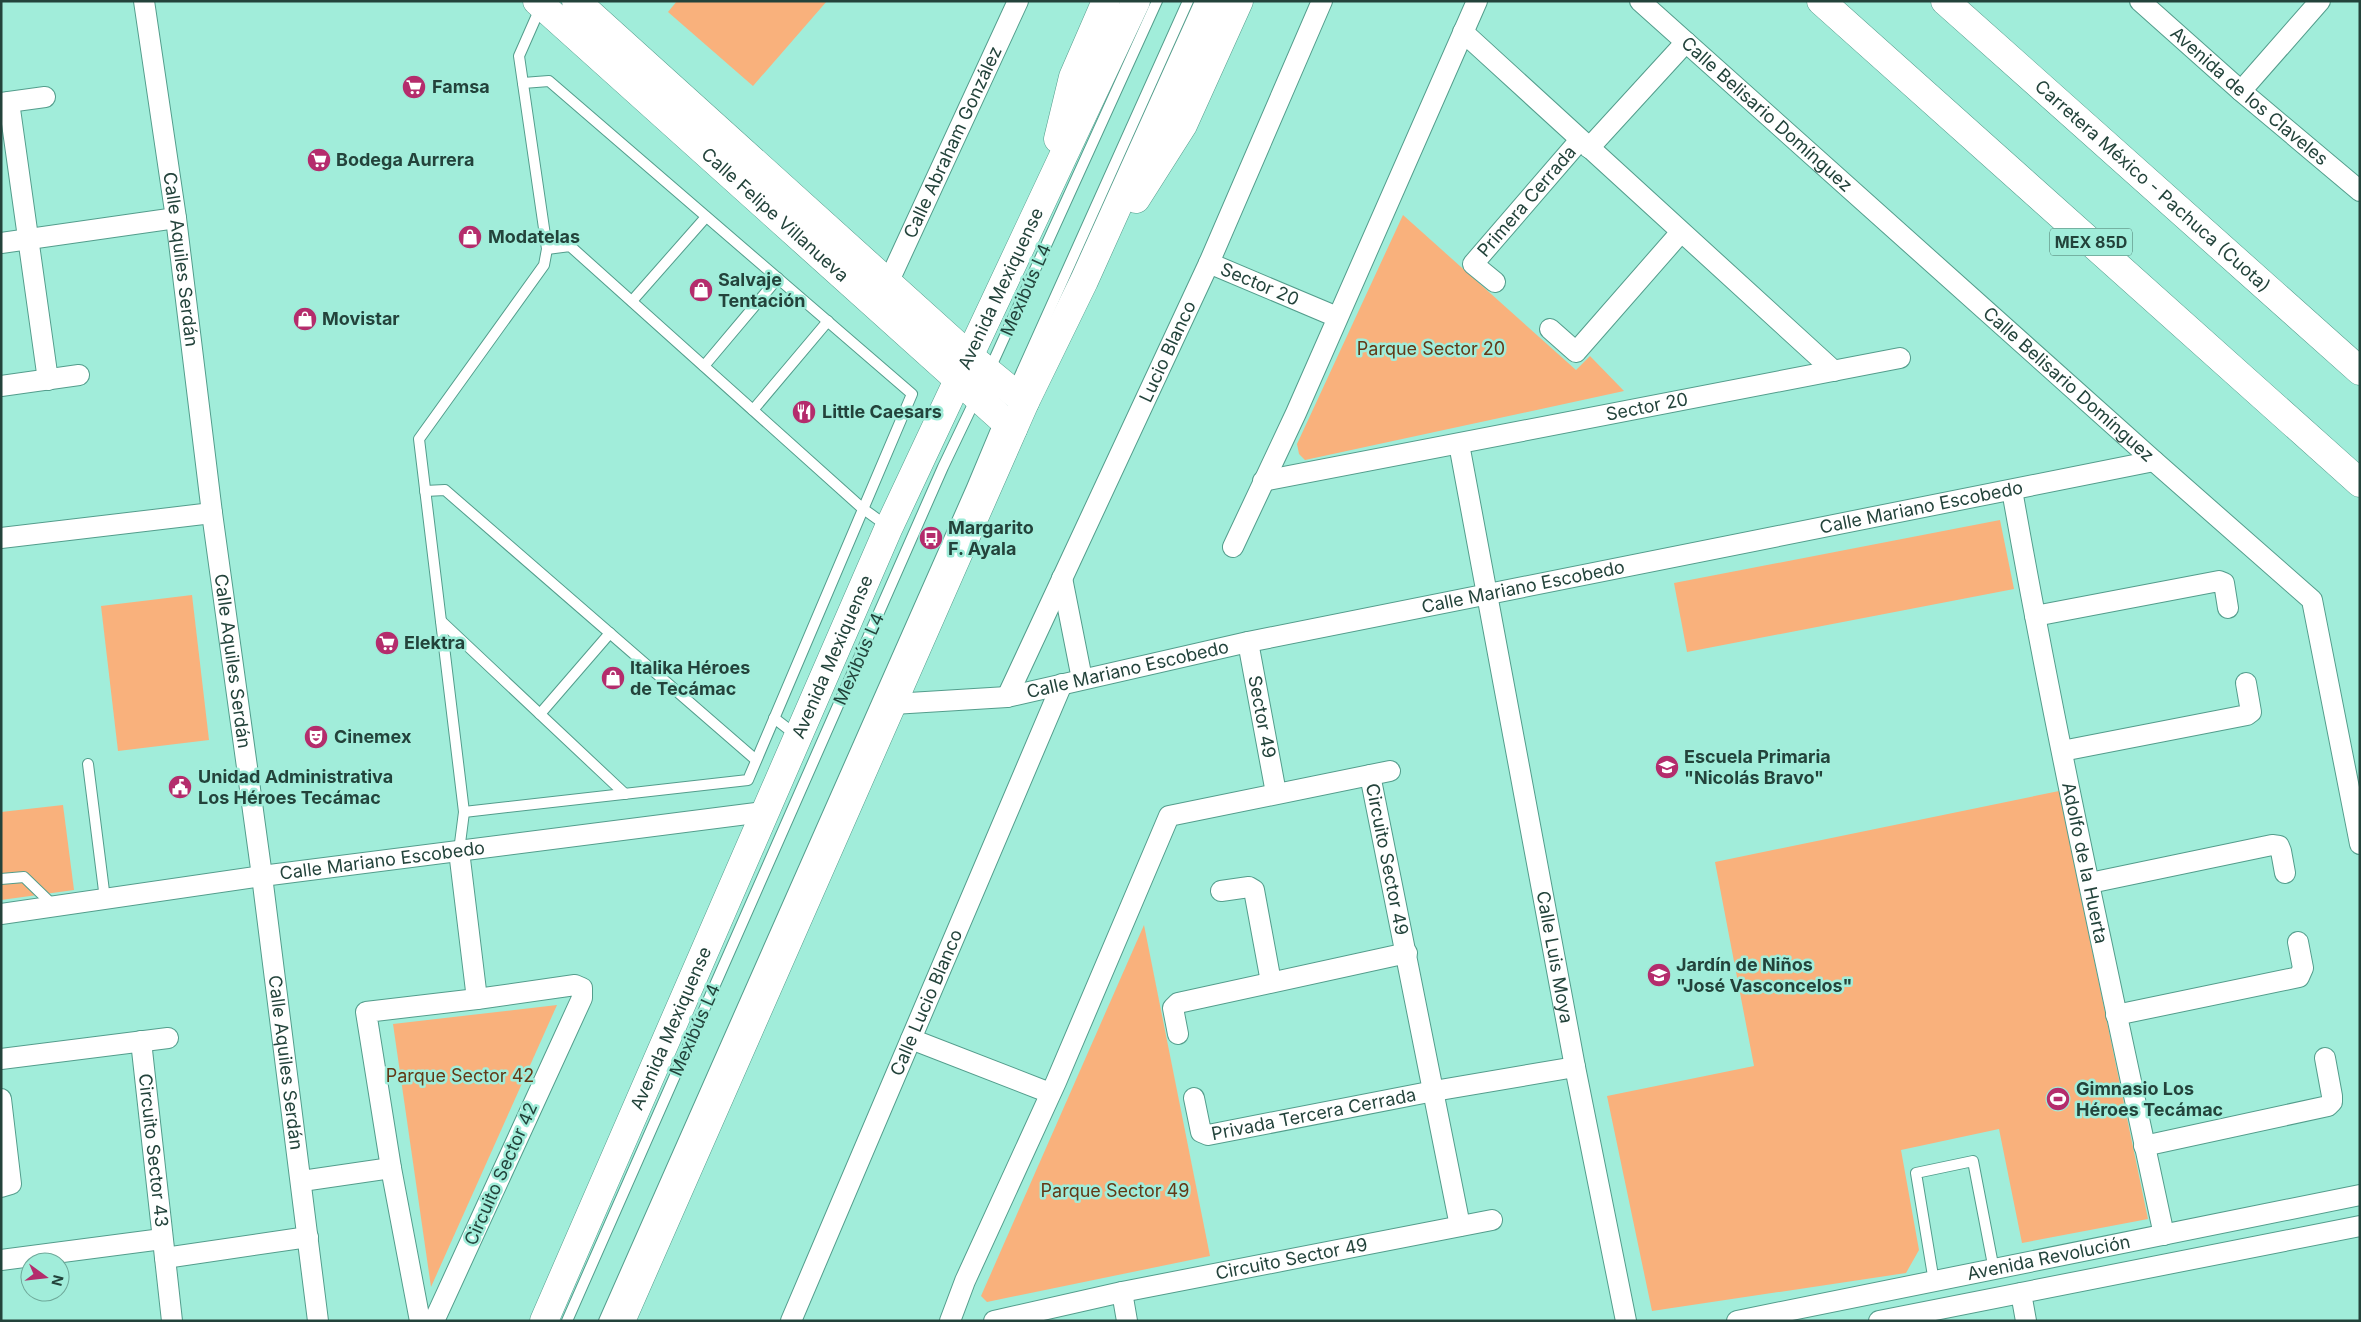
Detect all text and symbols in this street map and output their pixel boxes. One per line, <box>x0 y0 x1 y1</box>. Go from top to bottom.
street label: Avenida de los Claveles <box>2167 22 2332 170</box>
street label: Calle Belisario Domínguez <box>1677 32 1857 196</box>
street label: Calle Abraham González <box>899 43 1006 241</box>
supermarket icon: Famsa <box>401 74 427 100</box>
street label: Carretera México - Pachuca (Cuota) <box>2031 75 2275 296</box>
place label: Famsa <box>432 76 490 97</box>
street label: Primera Cerrada <box>1473 141 1580 261</box>
street label: Calle Felipe Villanueva <box>697 143 853 286</box>
supermarket icon: Bodega Aurrera <box>306 147 332 173</box>
place label: Bodega Aurrera <box>336 149 474 170</box>
street label: Calle Aquiles Serdán <box>159 171 203 348</box>
street label: Avenida Mexiquense <box>954 204 1047 373</box>
shop icon: Modatelas <box>457 224 483 250</box>
place label: Modatelas <box>488 226 580 247</box>
road number: MEX 85D <box>2050 228 2132 256</box>
street label: Mexibús L4 <box>996 240 1055 339</box>
street label: Sector 20 <box>1218 258 1302 310</box>
place label: Salvaje Tentación <box>718 269 805 311</box>
shop icon: Salvaje Tentación <box>688 277 714 303</box>
street label: Lucio Blanco <box>1135 297 1200 405</box>
street label: Calle Belisario Domínguez <box>1979 302 2158 466</box>
shop icon: Movistar <box>292 306 318 332</box>
place label: Movistar <box>322 308 400 329</box>
park label: Parque Sector 20 <box>1357 338 1505 359</box>
street label: Sector 20 <box>1604 388 1690 425</box>
restaurant icon: Little Caesars <box>791 399 817 425</box>
place label: Little Caesars <box>822 401 942 422</box>
street label: Calle Mariano Escobedo <box>1818 476 2025 538</box>
place label: Margarito F. Ayala <box>948 517 1034 559</box>
bus stop icon: Margarito F. Ayala <box>918 525 944 551</box>
street label: Calle Mariano Escobedo <box>1420 556 1626 617</box>
street label: Calle Aquiles Serdán <box>210 572 255 749</box>
street label: Avenida Mexiquense <box>787 572 877 742</box>
street label: Mexibús L4 <box>829 609 888 708</box>
supermarket icon: Elektra <box>374 630 400 656</box>
place label: Elektra <box>404 632 465 653</box>
street label: Calle Mariano Escobedo <box>1024 636 1231 702</box>
place label: Italika Héroes de Tecámac <box>630 657 750 699</box>
shop icon: Italika Héroes de Tecámac <box>600 665 626 691</box>
street label: Sector 49 <box>1244 674 1280 760</box>
theatre icon: Cinemex <box>303 724 329 750</box>
place label: Cinemex <box>334 726 412 747</box>
place label: Escuela Primaria "Nicolás Bravo" <box>1684 746 1831 788</box>
school or university icon: Escuela Primaria "Nicolás Bravo" <box>1654 754 1680 780</box>
place label: Unidad Administrativa Los Héroes Tecámac <box>198 766 393 808</box>
public building icon: Unidad Administrativa Los Héroes Tecámac <box>167 774 193 800</box>
street label: Adolfo de la Huerta <box>2058 780 2112 946</box>
street label: Circuito Sector 49 <box>1362 781 1413 937</box>
street label: Calle Mariano Escobedo <box>278 837 486 884</box>
street label: Calle Luis Moya <box>1532 889 1578 1025</box>
street label: Calle Lucio Blanco <box>886 926 966 1079</box>
street label: Avenida Mexiquense <box>626 943 715 1113</box>
place label: Jardín de Niños "José Vasconcelos" <box>1676 954 1852 996</box>
school or university icon: Jardín de Niños "José Vasconcelos" <box>1646 962 1672 988</box>
street label: Calle Aquiles Serdán <box>265 974 307 1151</box>
street label: Mexibús L4 <box>665 980 724 1079</box>
park label: Parque Sector 42 <box>386 1065 534 1086</box>
street label: Circuito Sector 43 <box>135 1072 173 1228</box>
place label: Gimnasio Los Héroes Tecámac <box>2076 1078 2223 1120</box>
street label: Privada Tercera Cerrada <box>1210 1084 1418 1144</box>
sports icon: Gimnasio Los Héroes Tecámac <box>2045 1086 2071 1112</box>
street label: Circuito Sector 42 <box>460 1099 541 1248</box>
park label: Parque Sector 49 <box>1041 1180 1189 1201</box>
street label: Avenida Revolución <box>1965 1231 2132 1284</box>
street label: Circuito Sector 49 <box>1214 1233 1369 1284</box>
north arrow <box>20 1252 70 1302</box>
text: N <box>48 1273 68 1288</box>

